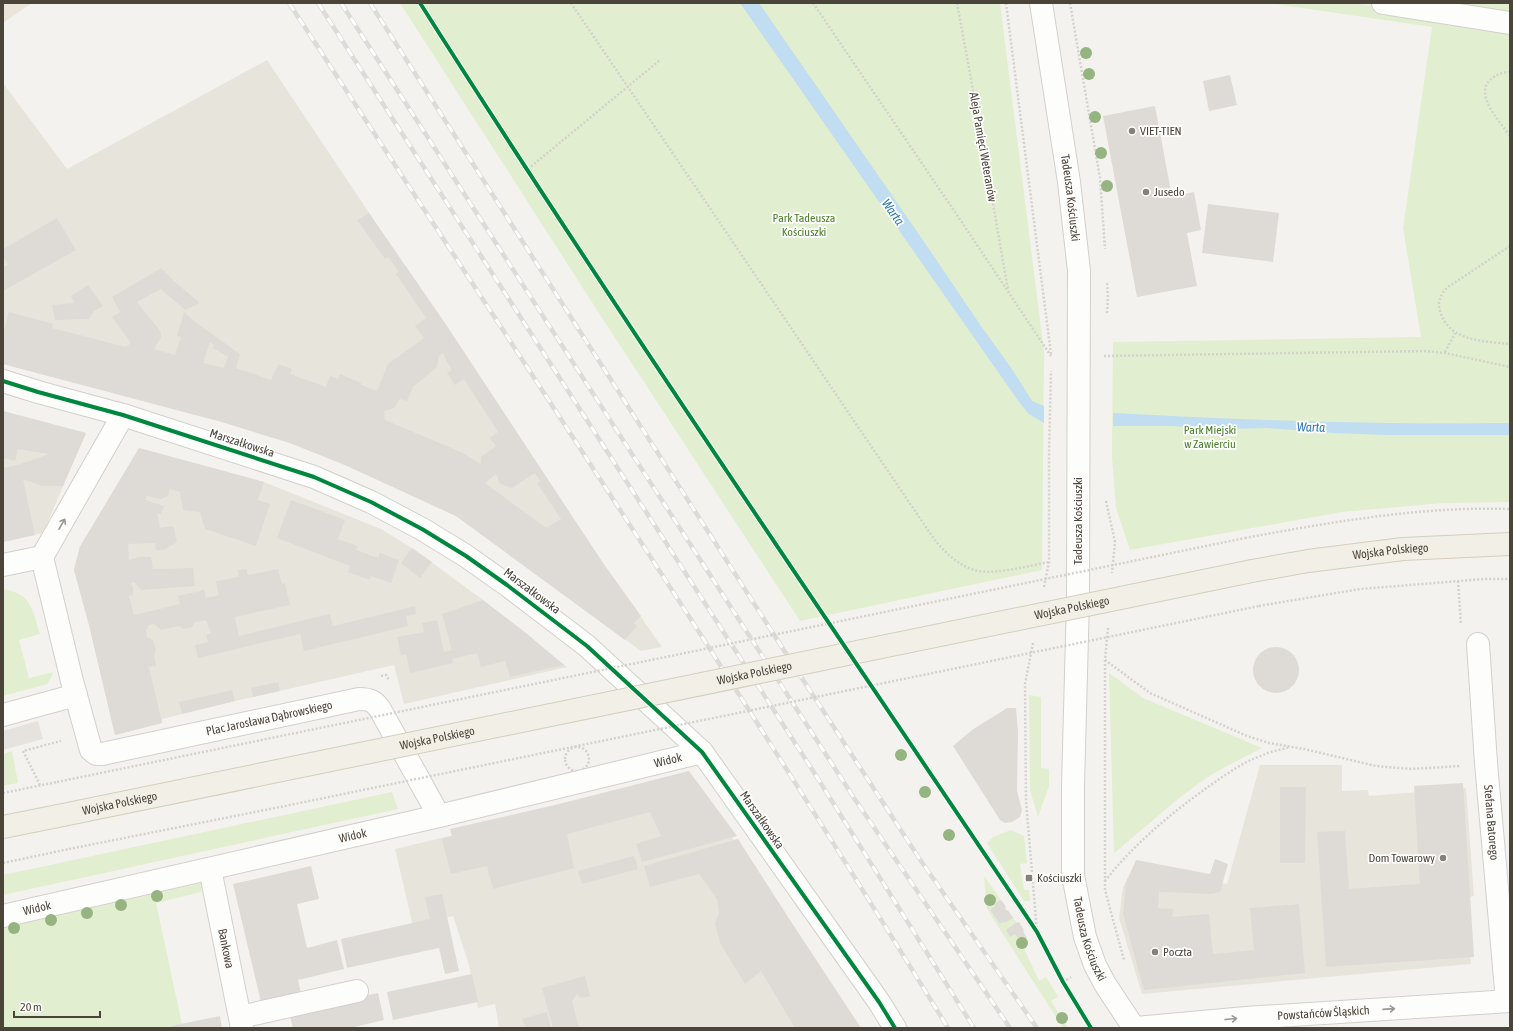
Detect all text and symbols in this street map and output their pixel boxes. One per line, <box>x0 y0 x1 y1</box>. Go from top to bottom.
street label: Aleja Pamięci Weteranów <box>966 91 1000 203</box>
place label: VIET-TIEN <box>1140 124 1182 138</box>
marker: VIET-TIEN <box>1127 126 1137 136</box>
street label: Tadeusza Kościuszki <box>1058 153 1083 242</box>
place label: Jusedo <box>1154 185 1185 199</box>
marker: Jusedo <box>1141 187 1151 197</box>
water label: Warta <box>879 196 907 228</box>
park label: Park Tadeusza Kościuszki <box>773 211 835 239</box>
water label: Warta <box>1297 419 1325 435</box>
park label: Park Miejski w Zawierciu <box>1184 423 1236 451</box>
street label: Marszałkowska <box>208 426 276 460</box>
street label: Tadeusza Kościuszki <box>1071 477 1085 565</box>
one-way arrow <box>58 518 66 530</box>
street label: Wojska Polskiego <box>1352 541 1429 562</box>
street label: Marszałkowska <box>501 565 563 617</box>
street label: Wojska Polskiego <box>1033 593 1111 622</box>
street label: Wojska Polskiego <box>716 659 794 688</box>
street label: Plac Jarosława Dąbrowskiego <box>205 698 334 739</box>
street label: Wojska Polskiego <box>399 724 476 753</box>
street label: Widok <box>653 750 684 770</box>
street label: Stefana Batorego <box>1481 784 1502 861</box>
street label: Marszałkowska <box>737 788 787 852</box>
street label: Wojska Polskiego <box>81 789 159 818</box>
street label: Widok <box>338 826 369 846</box>
place label: Dom Towarowy <box>1368 851 1435 865</box>
marker: Dom Towarowy <box>1438 853 1448 863</box>
place label: Kościuszki <box>1037 871 1082 885</box>
marker: Kościuszki <box>1024 873 1034 883</box>
street label: Tadeusza Kościuszki <box>1070 896 1109 983</box>
street label: Widok <box>22 898 53 918</box>
street label: Bankowa <box>215 927 237 970</box>
place label: Poczta <box>1163 945 1192 959</box>
marker: Poczta <box>1150 947 1160 957</box>
scale bar <box>14 993 100 1019</box>
text: 20 m <box>20 1000 42 1014</box>
street label: Powstańców Śląskich <box>1277 1003 1370 1023</box>
one-way arrow <box>1382 1005 1395 1012</box>
one-way arrow <box>1224 1016 1237 1023</box>

